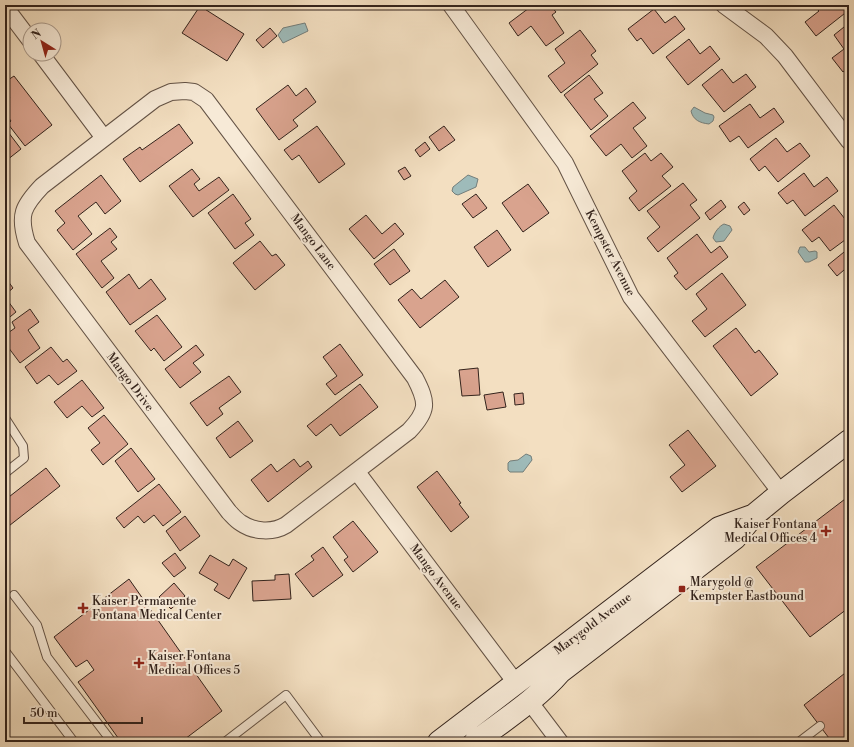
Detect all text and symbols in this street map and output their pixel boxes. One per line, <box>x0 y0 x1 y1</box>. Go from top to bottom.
north arrow <box>22 22 62 62</box>
text: N <box>29 26 45 43</box>
street label: Kempster Avenue <box>582 207 638 299</box>
street label: Mango Lane <box>287 211 339 273</box>
street label: Mango Drive <box>103 350 157 414</box>
place label: Kaiser Fontana Medical Offices 4 <box>724 517 818 546</box>
marker: Kaiser Fontana Medical Offices 4 <box>820 525 832 537</box>
street label: Mango Avenue <box>406 541 466 613</box>
place label: Marygold @ Kempster Eastbound <box>690 575 804 604</box>
marker: Marygold @ Kempster Eastbound <box>677 584 687 594</box>
street label: Marygold Avenue <box>551 590 635 658</box>
place label: Kaiser Permanente Fontana Medical Center <box>92 594 222 623</box>
marker: Kaiser Permanente Fontana Medical Center <box>77 602 89 614</box>
place label: Kaiser Fontana Medical Offices 5 <box>148 649 241 678</box>
marker: Kaiser Fontana Medical Offices 5 <box>133 657 145 669</box>
scale bar <box>24 699 142 725</box>
text: 50 m <box>30 706 58 721</box>

